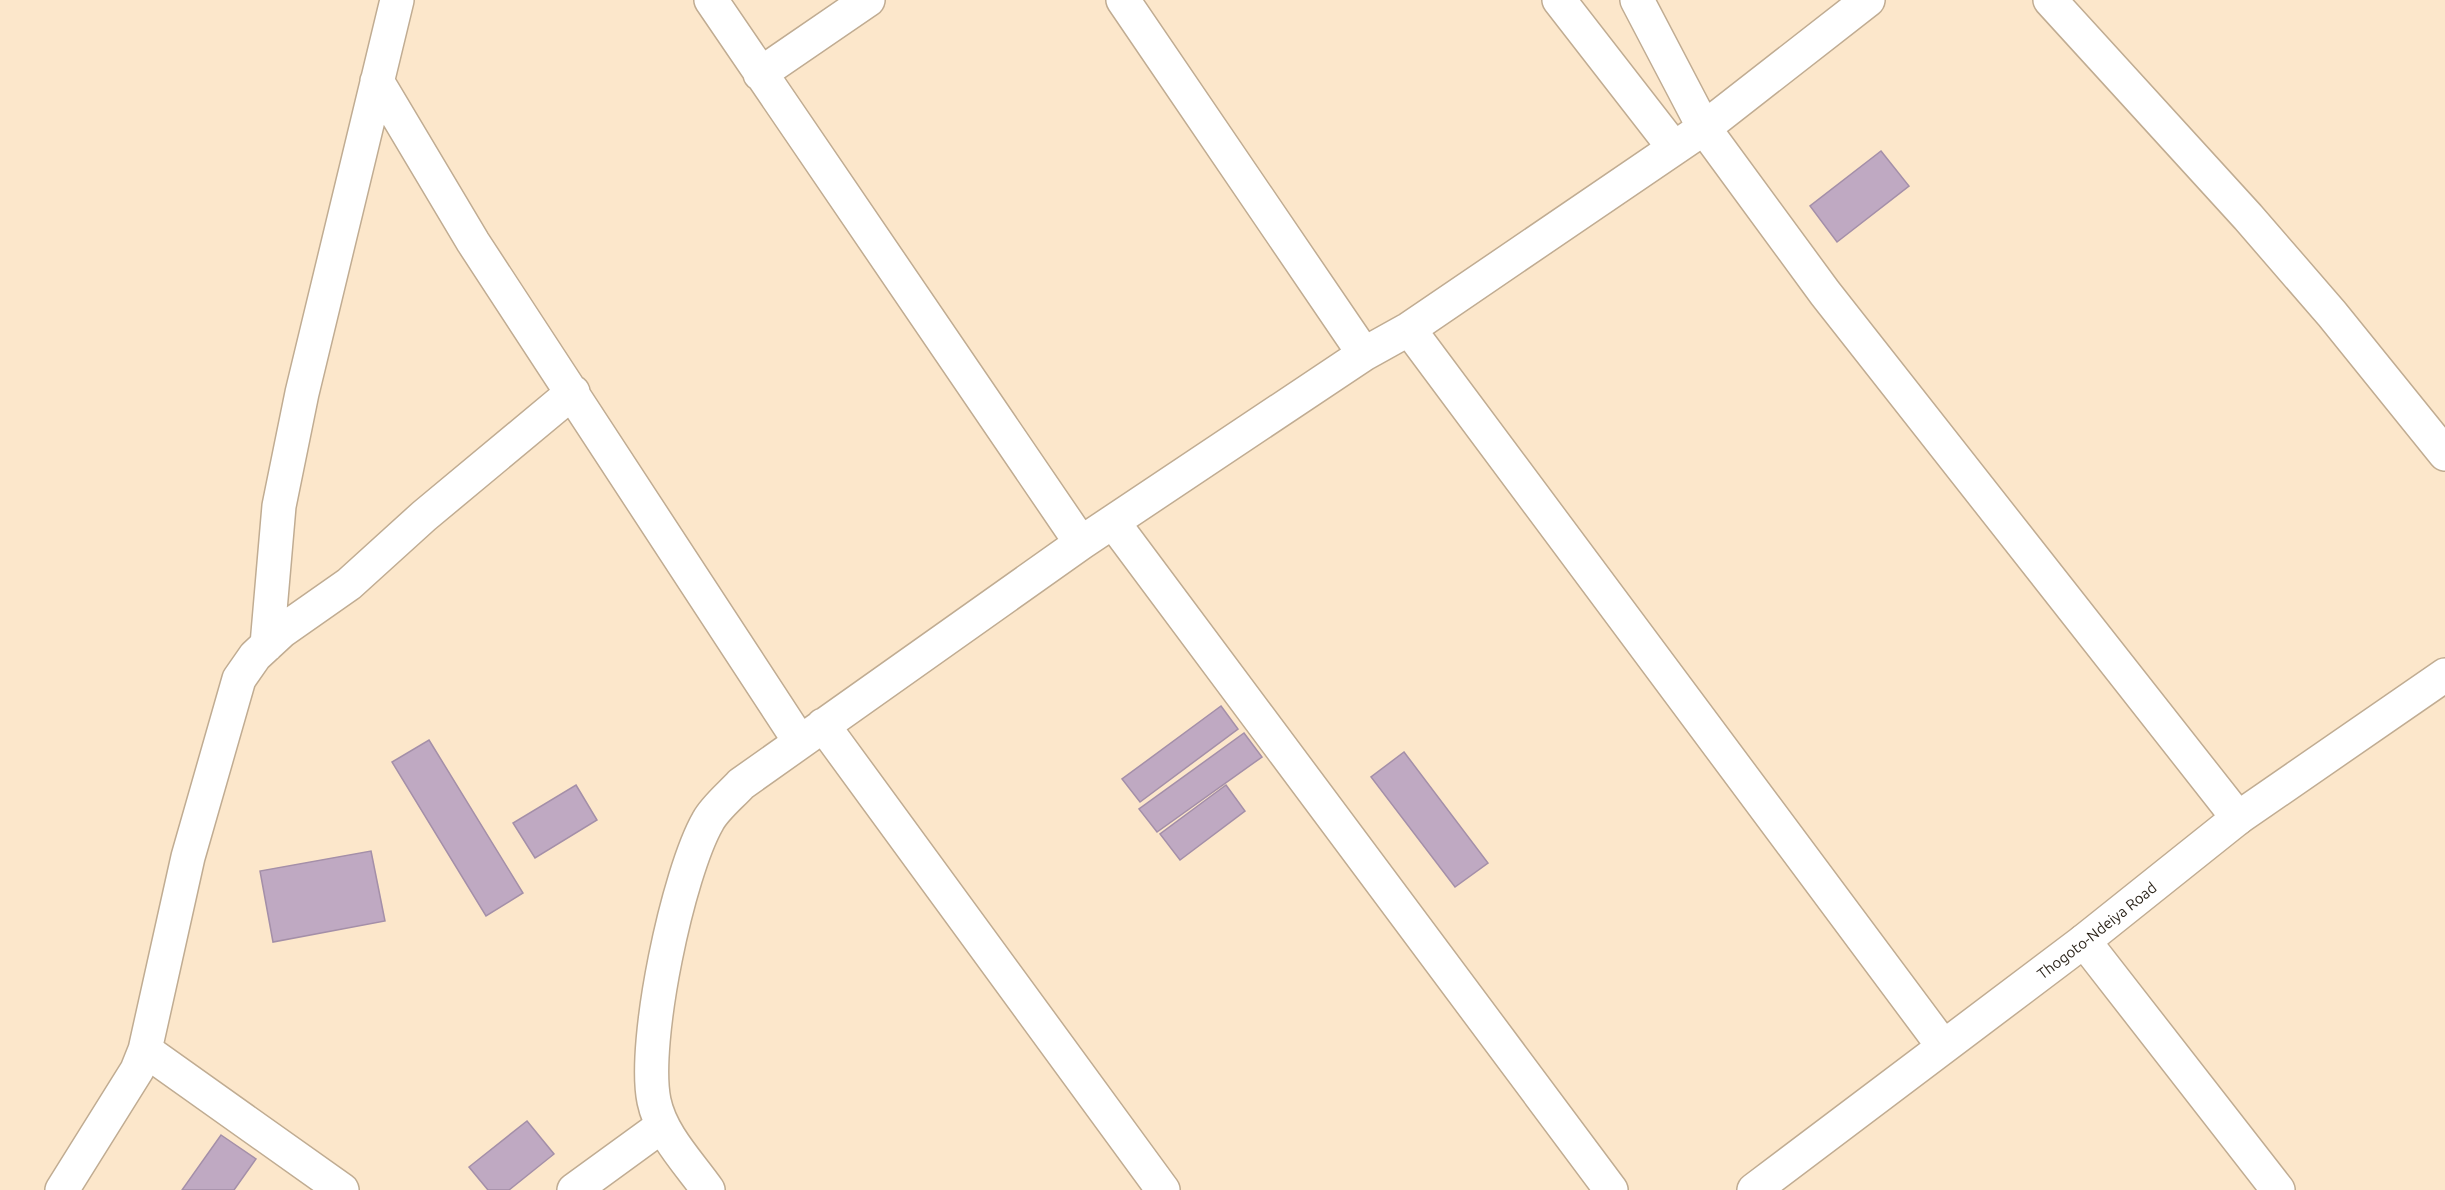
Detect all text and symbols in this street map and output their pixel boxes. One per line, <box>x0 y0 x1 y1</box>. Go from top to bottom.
street label: Thogoto-Ndeiya Road <box>2034 878 2160 982</box>

